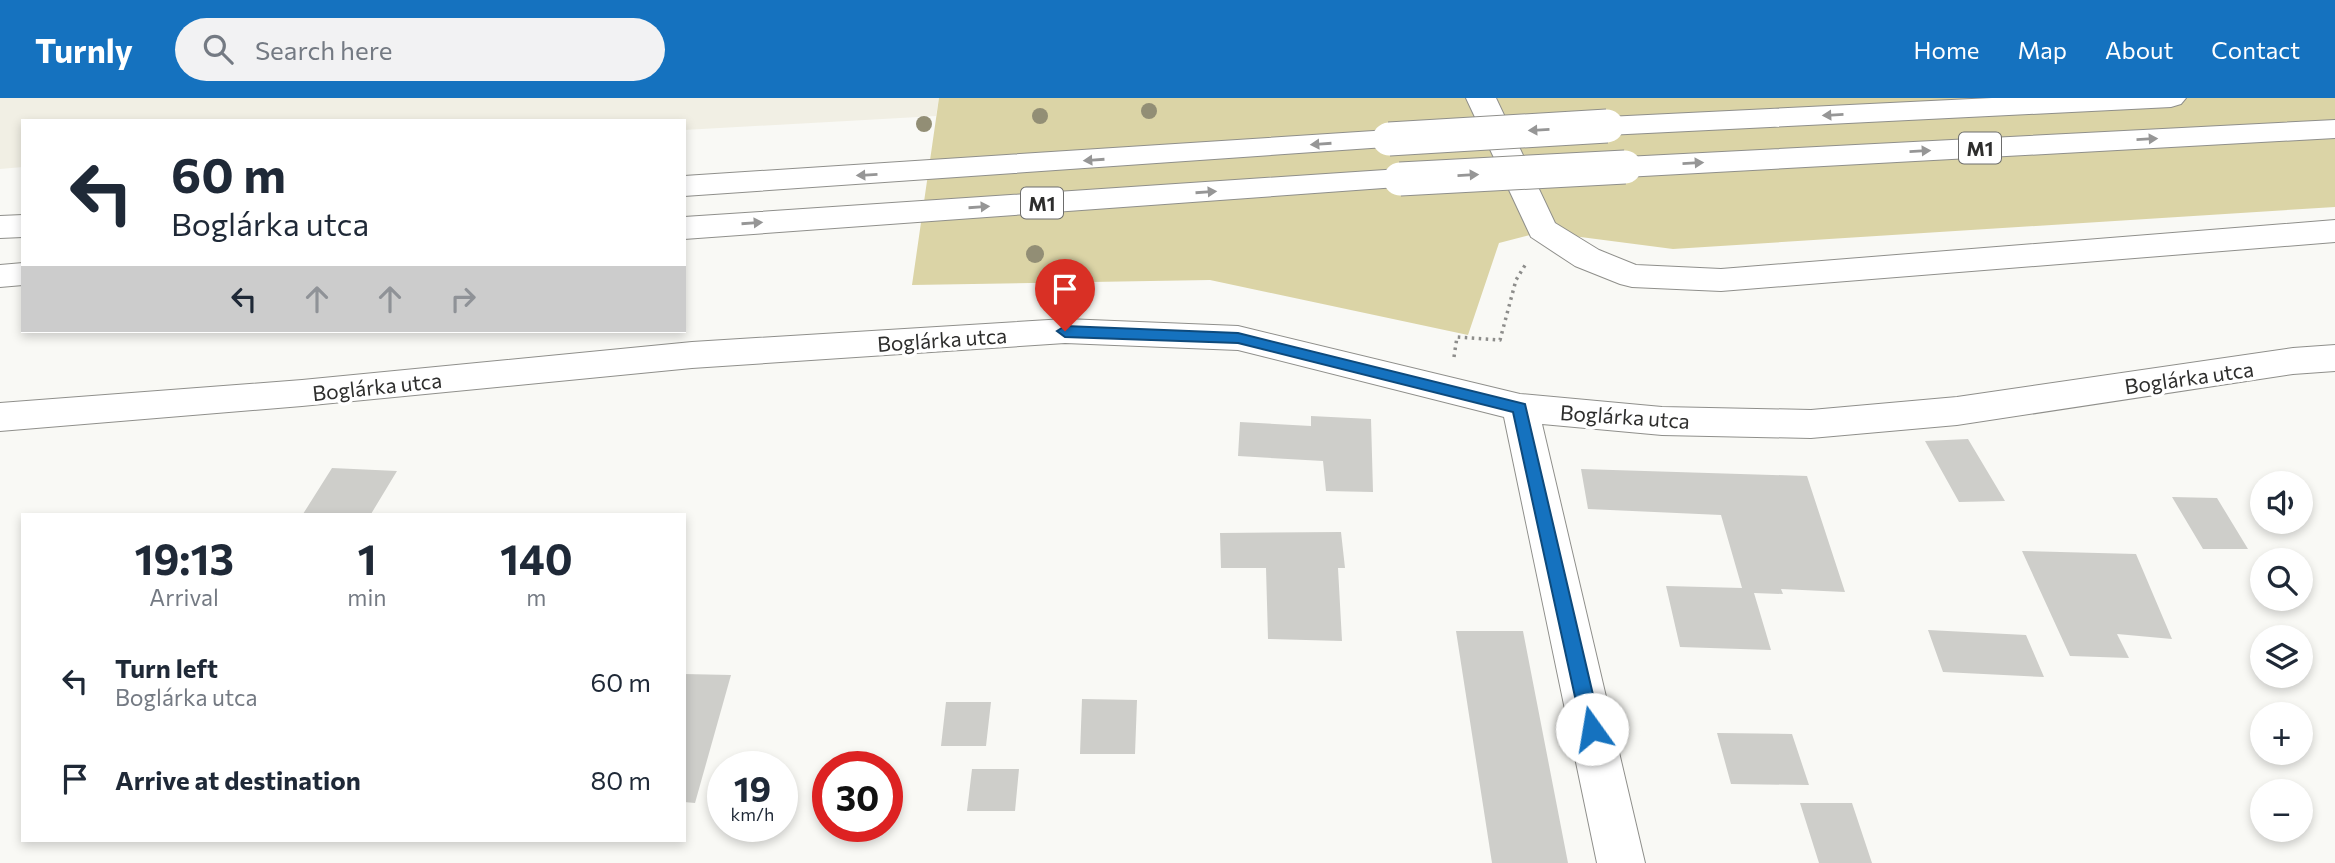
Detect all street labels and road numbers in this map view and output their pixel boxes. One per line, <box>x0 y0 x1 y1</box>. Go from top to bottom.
road number: M1 <box>1959 132 2001 164</box>
road number: M1 <box>1021 188 1063 218</box>
street label: Boglárka utca <box>876 322 1008 356</box>
street label: Boglárka utca <box>2123 356 2255 398</box>
street label: Boglárka utca <box>311 367 443 405</box>
street label: Boglárka utca <box>1559 399 1691 433</box>

